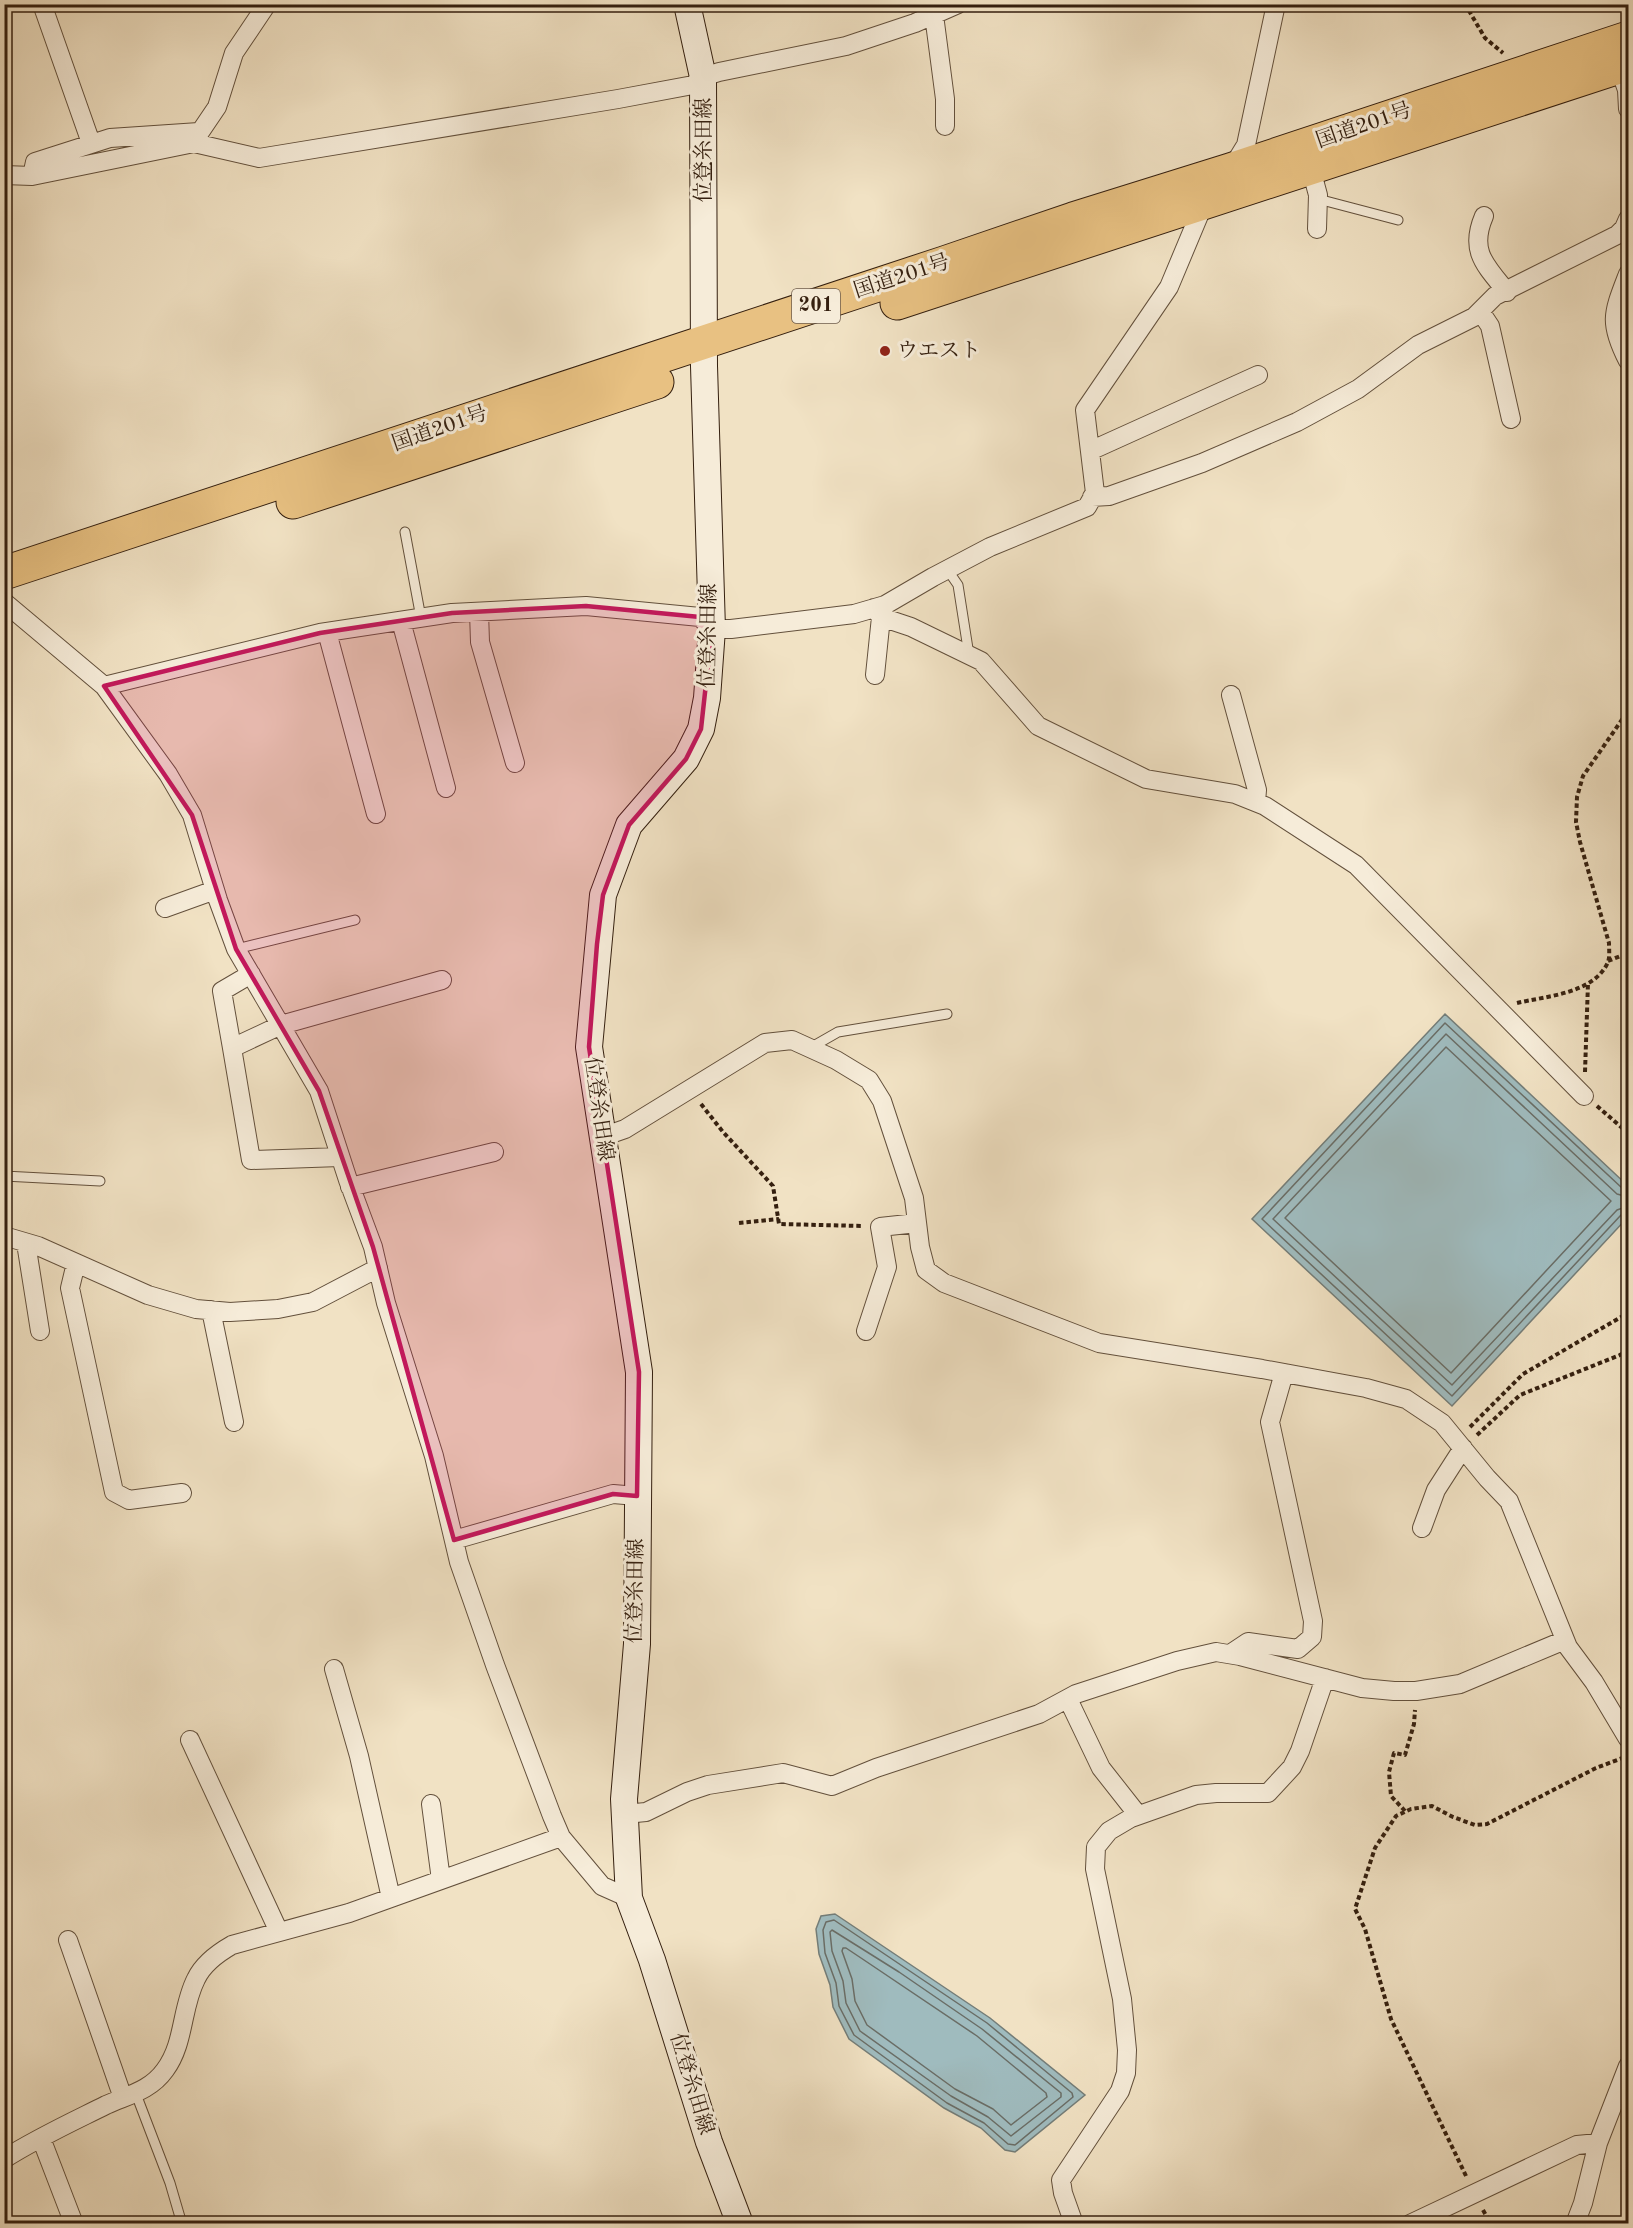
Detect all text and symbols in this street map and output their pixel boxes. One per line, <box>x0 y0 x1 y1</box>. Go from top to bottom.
street label: 位登糸田線 <box>692 98 715 203</box>
street label: 国道201号 <box>1313 98 1414 152</box>
street label: 国道201号 <box>851 250 953 302</box>
road number: 201 <box>792 289 840 323</box>
place label: ウエスト <box>897 340 981 362</box>
marker: ウエスト <box>878 344 892 358</box>
street label: 国道201号 <box>389 401 490 455</box>
street label: 位登糸田線 <box>696 583 720 689</box>
street label: 位登糸田線 <box>580 1055 618 1162</box>
street label: 位登糸田線 <box>623 1538 647 1644</box>
street label: 位登糸田線 <box>666 2030 718 2137</box>

